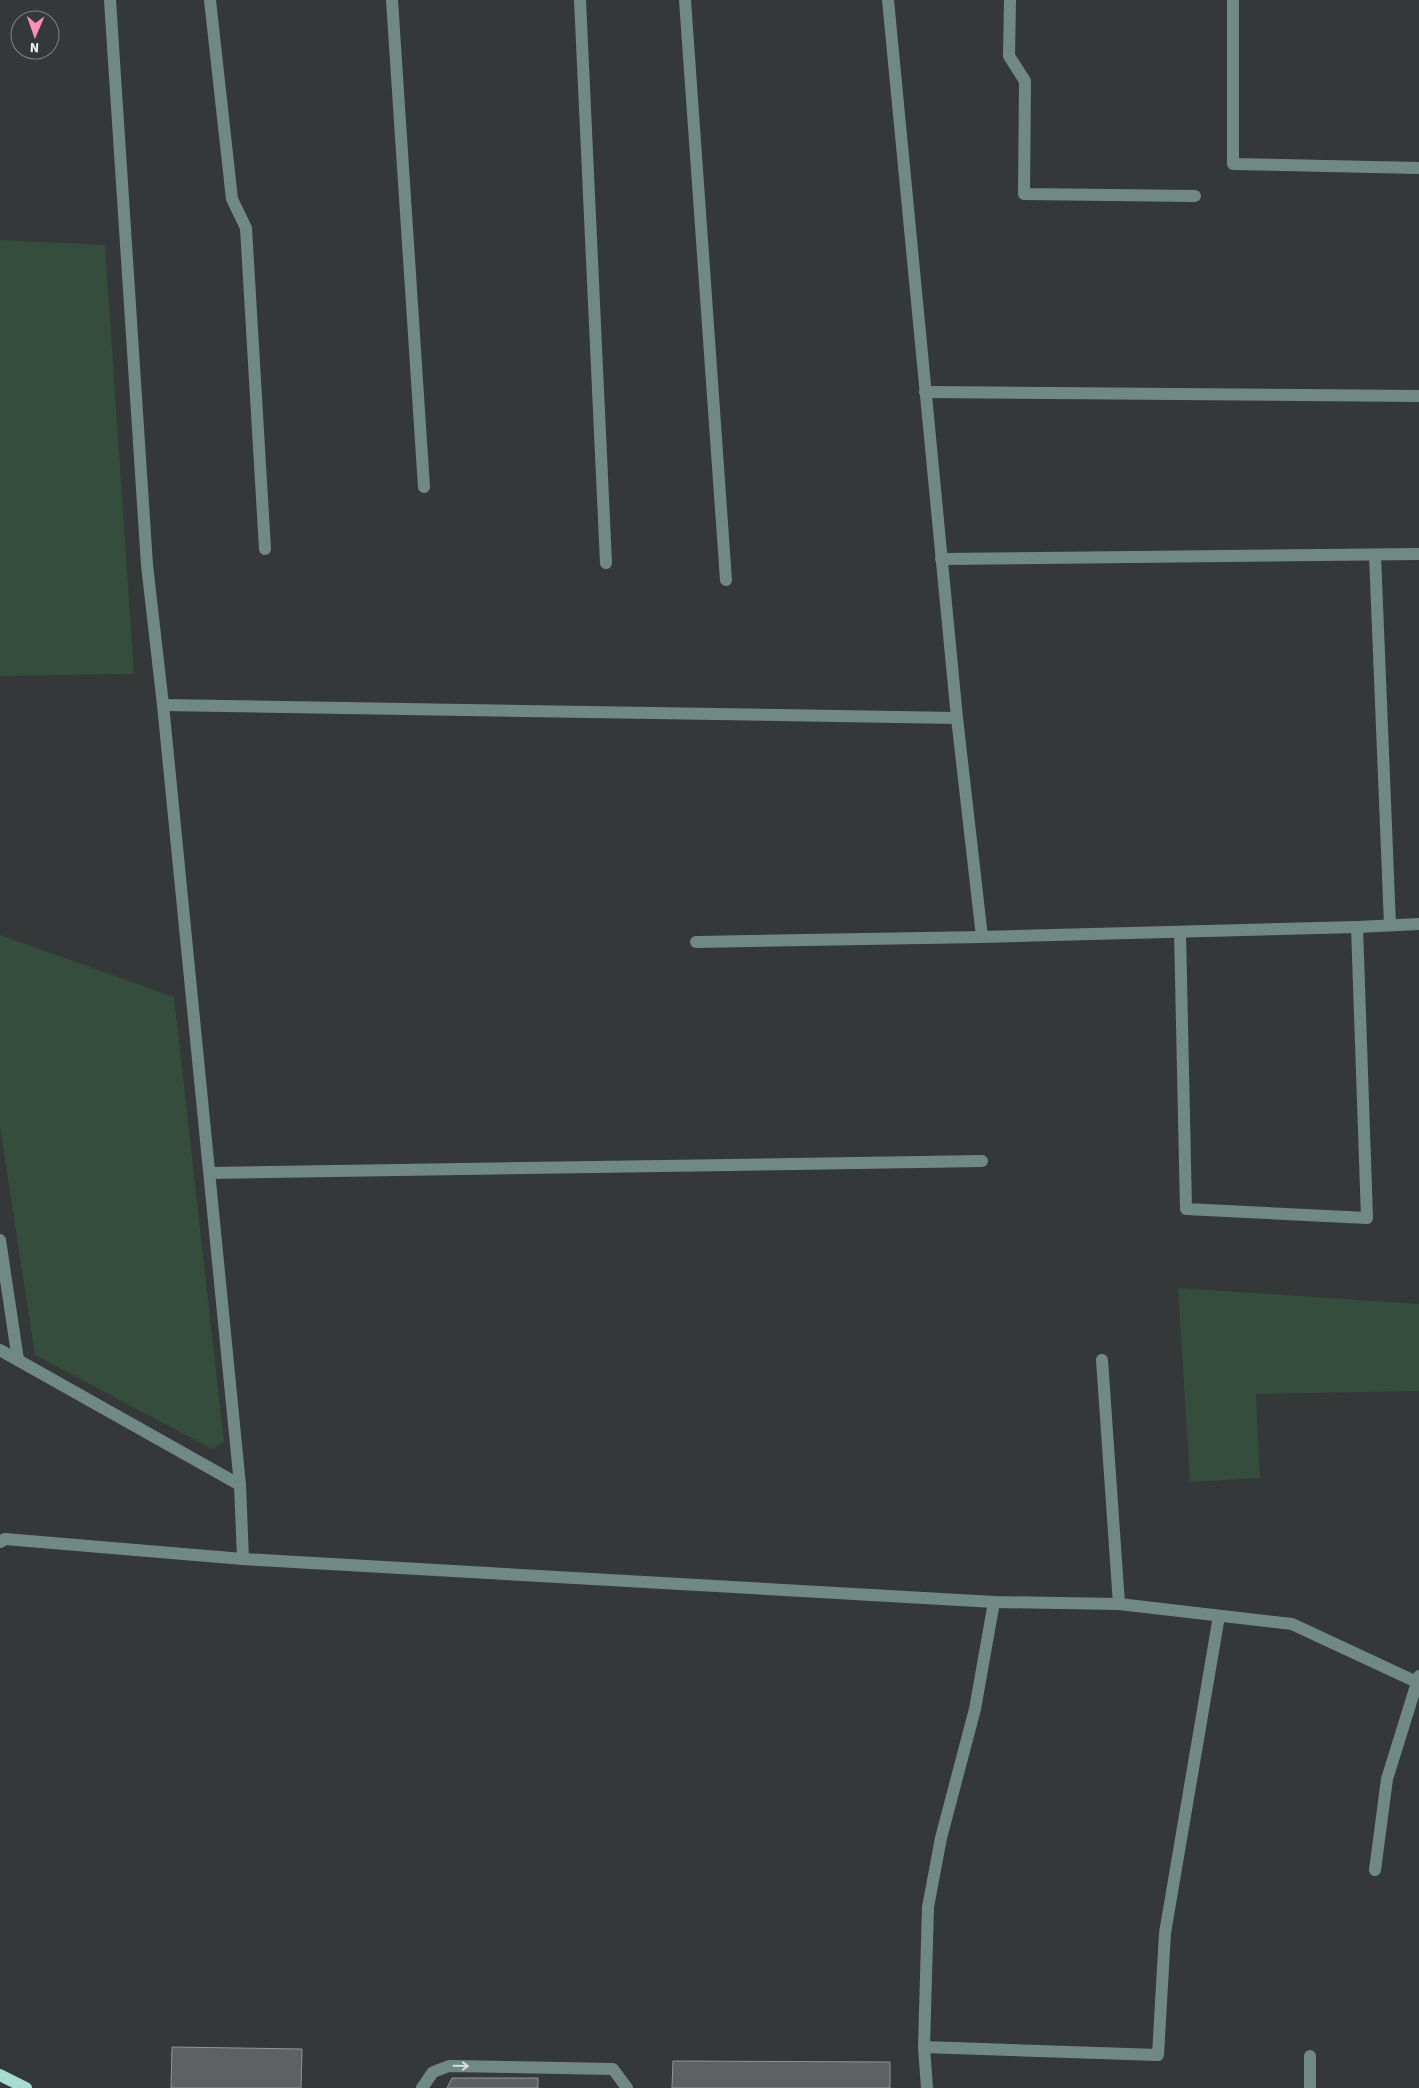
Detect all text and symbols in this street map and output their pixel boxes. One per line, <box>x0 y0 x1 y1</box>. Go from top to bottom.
north arrow <box>10 10 60 60</box>
text: N <box>30 37 40 57</box>
one-way arrow <box>453 2062 469 2071</box>

